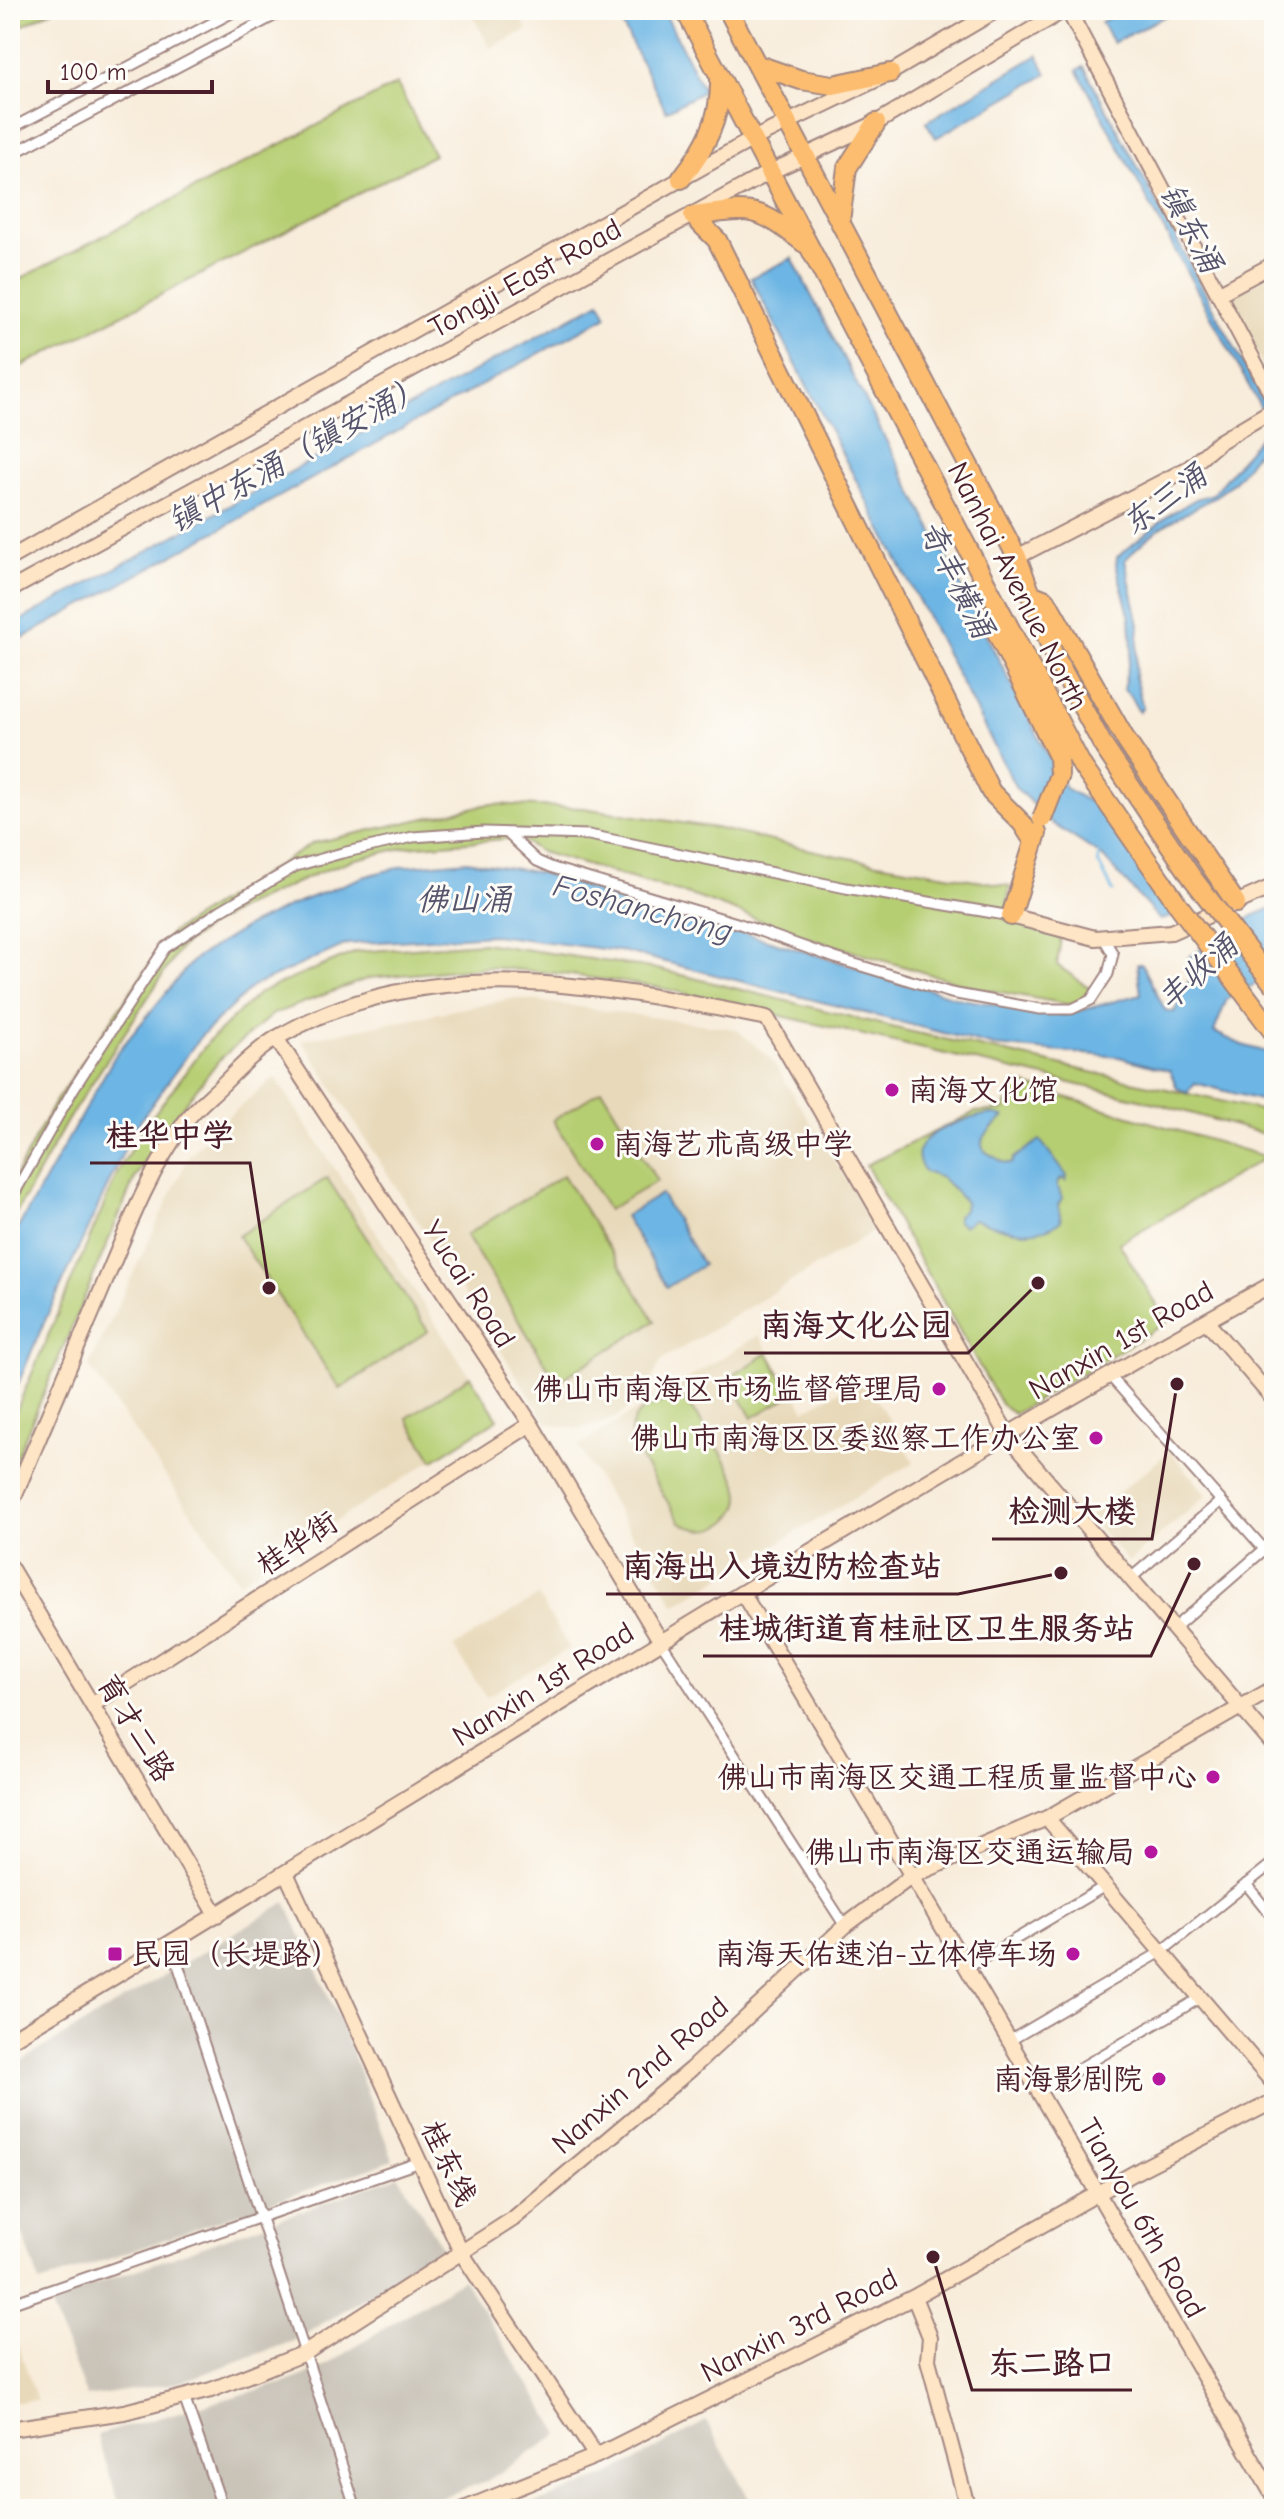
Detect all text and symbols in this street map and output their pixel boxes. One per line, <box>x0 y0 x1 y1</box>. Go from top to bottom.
scale bar <box>48 44 212 94</box>
text: 100 m <box>60 58 127 86</box>
water label: 镇东涌 <box>1153 177 1231 280</box>
street label: Tongji East Road <box>423 211 628 346</box>
water label: 镇中东涌（镇安涌） <box>161 367 431 539</box>
street label: Nanhai Avenue North <box>940 456 1095 716</box>
water label: 东三涌 <box>1115 456 1215 543</box>
water label: 奇丰横涌 <box>911 514 1003 646</box>
water label: Foshanchong <box>549 867 737 950</box>
water label: 佛山涌 <box>416 881 513 918</box>
water label: 丰收涌 <box>1149 926 1246 1018</box>
place label: 南海文化馆 <box>908 1073 1058 1108</box>
marker: 南海文化馆 <box>883 1081 901 1099</box>
callout: 桂华中学 <box>90 1107 250 1163</box>
text: 桂华中学 <box>106 1117 234 1154</box>
place label: 南海艺术高级中学 <box>613 1127 853 1162</box>
marker: 南海艺术高级中学 <box>588 1135 606 1153</box>
street label: Yucai Road <box>414 1214 523 1354</box>
street label: Nanxin 1st Road <box>1023 1273 1220 1407</box>
callout: 南海文化公园 <box>744 1297 968 1353</box>
text: 南海文化公园 <box>760 1307 952 1344</box>
place label: 佛山市南海区市场监督管理局 <box>533 1372 923 1407</box>
marker: 佛山市南海区市场监督管理局 <box>930 1380 948 1398</box>
place label: 佛山市南海区区委巡察工作办公室 <box>630 1421 1080 1456</box>
marker: 佛山市南海区区委巡察工作办公室 <box>1087 1429 1105 1447</box>
callout: 检测大楼 <box>992 1483 1152 1539</box>
text: 检测大楼 <box>1008 1493 1136 1530</box>
street label: 桂华街 <box>250 1504 345 1583</box>
callout: 南海出入境边防检查站 <box>606 1538 958 1594</box>
text: 南海出入境边防检查站 <box>622 1548 942 1585</box>
callout: 桂城街道育桂社区卫生服务站 <box>703 1600 1151 1656</box>
text: 桂城街道育桂社区卫生服务站 <box>719 1610 1135 1647</box>
street label: Nanxin 1st Road <box>446 1615 640 1754</box>
street label: 育才二路 <box>90 1668 181 1789</box>
place label: 佛山市南海区交通工程质量监督中心 <box>717 1760 1197 1795</box>
marker: 佛山市南海区交通工程质量监督中心 <box>1204 1768 1222 1786</box>
place label: 佛山市南海区交通运输局 <box>805 1835 1135 1870</box>
marker: 佛山市南海区交通运输局 <box>1142 1843 1160 1861</box>
place label: 民园（长堤路） <box>131 1937 341 1972</box>
place label: 南海天佑速泊-立体停车场 <box>715 1937 1057 1972</box>
marker: 民园（长堤路） <box>106 1945 124 1963</box>
marker: 南海天佑速泊-立体停车场 <box>1064 1945 1082 1963</box>
street label: Nanxin 2nd Road <box>545 1989 736 2162</box>
place label: 南海影剧院 <box>993 2062 1143 2097</box>
marker: 南海影剧院 <box>1150 2070 1168 2088</box>
street label: Tianyou 6th Road <box>1070 2112 1213 2324</box>
street label: 桂东线 <box>414 2115 483 2211</box>
street label: Nanxin 3rd Road <box>695 2261 904 2390</box>
callout: 东二路口 <box>972 2334 1132 2390</box>
text: 东二路口 <box>988 2345 1116 2382</box>

